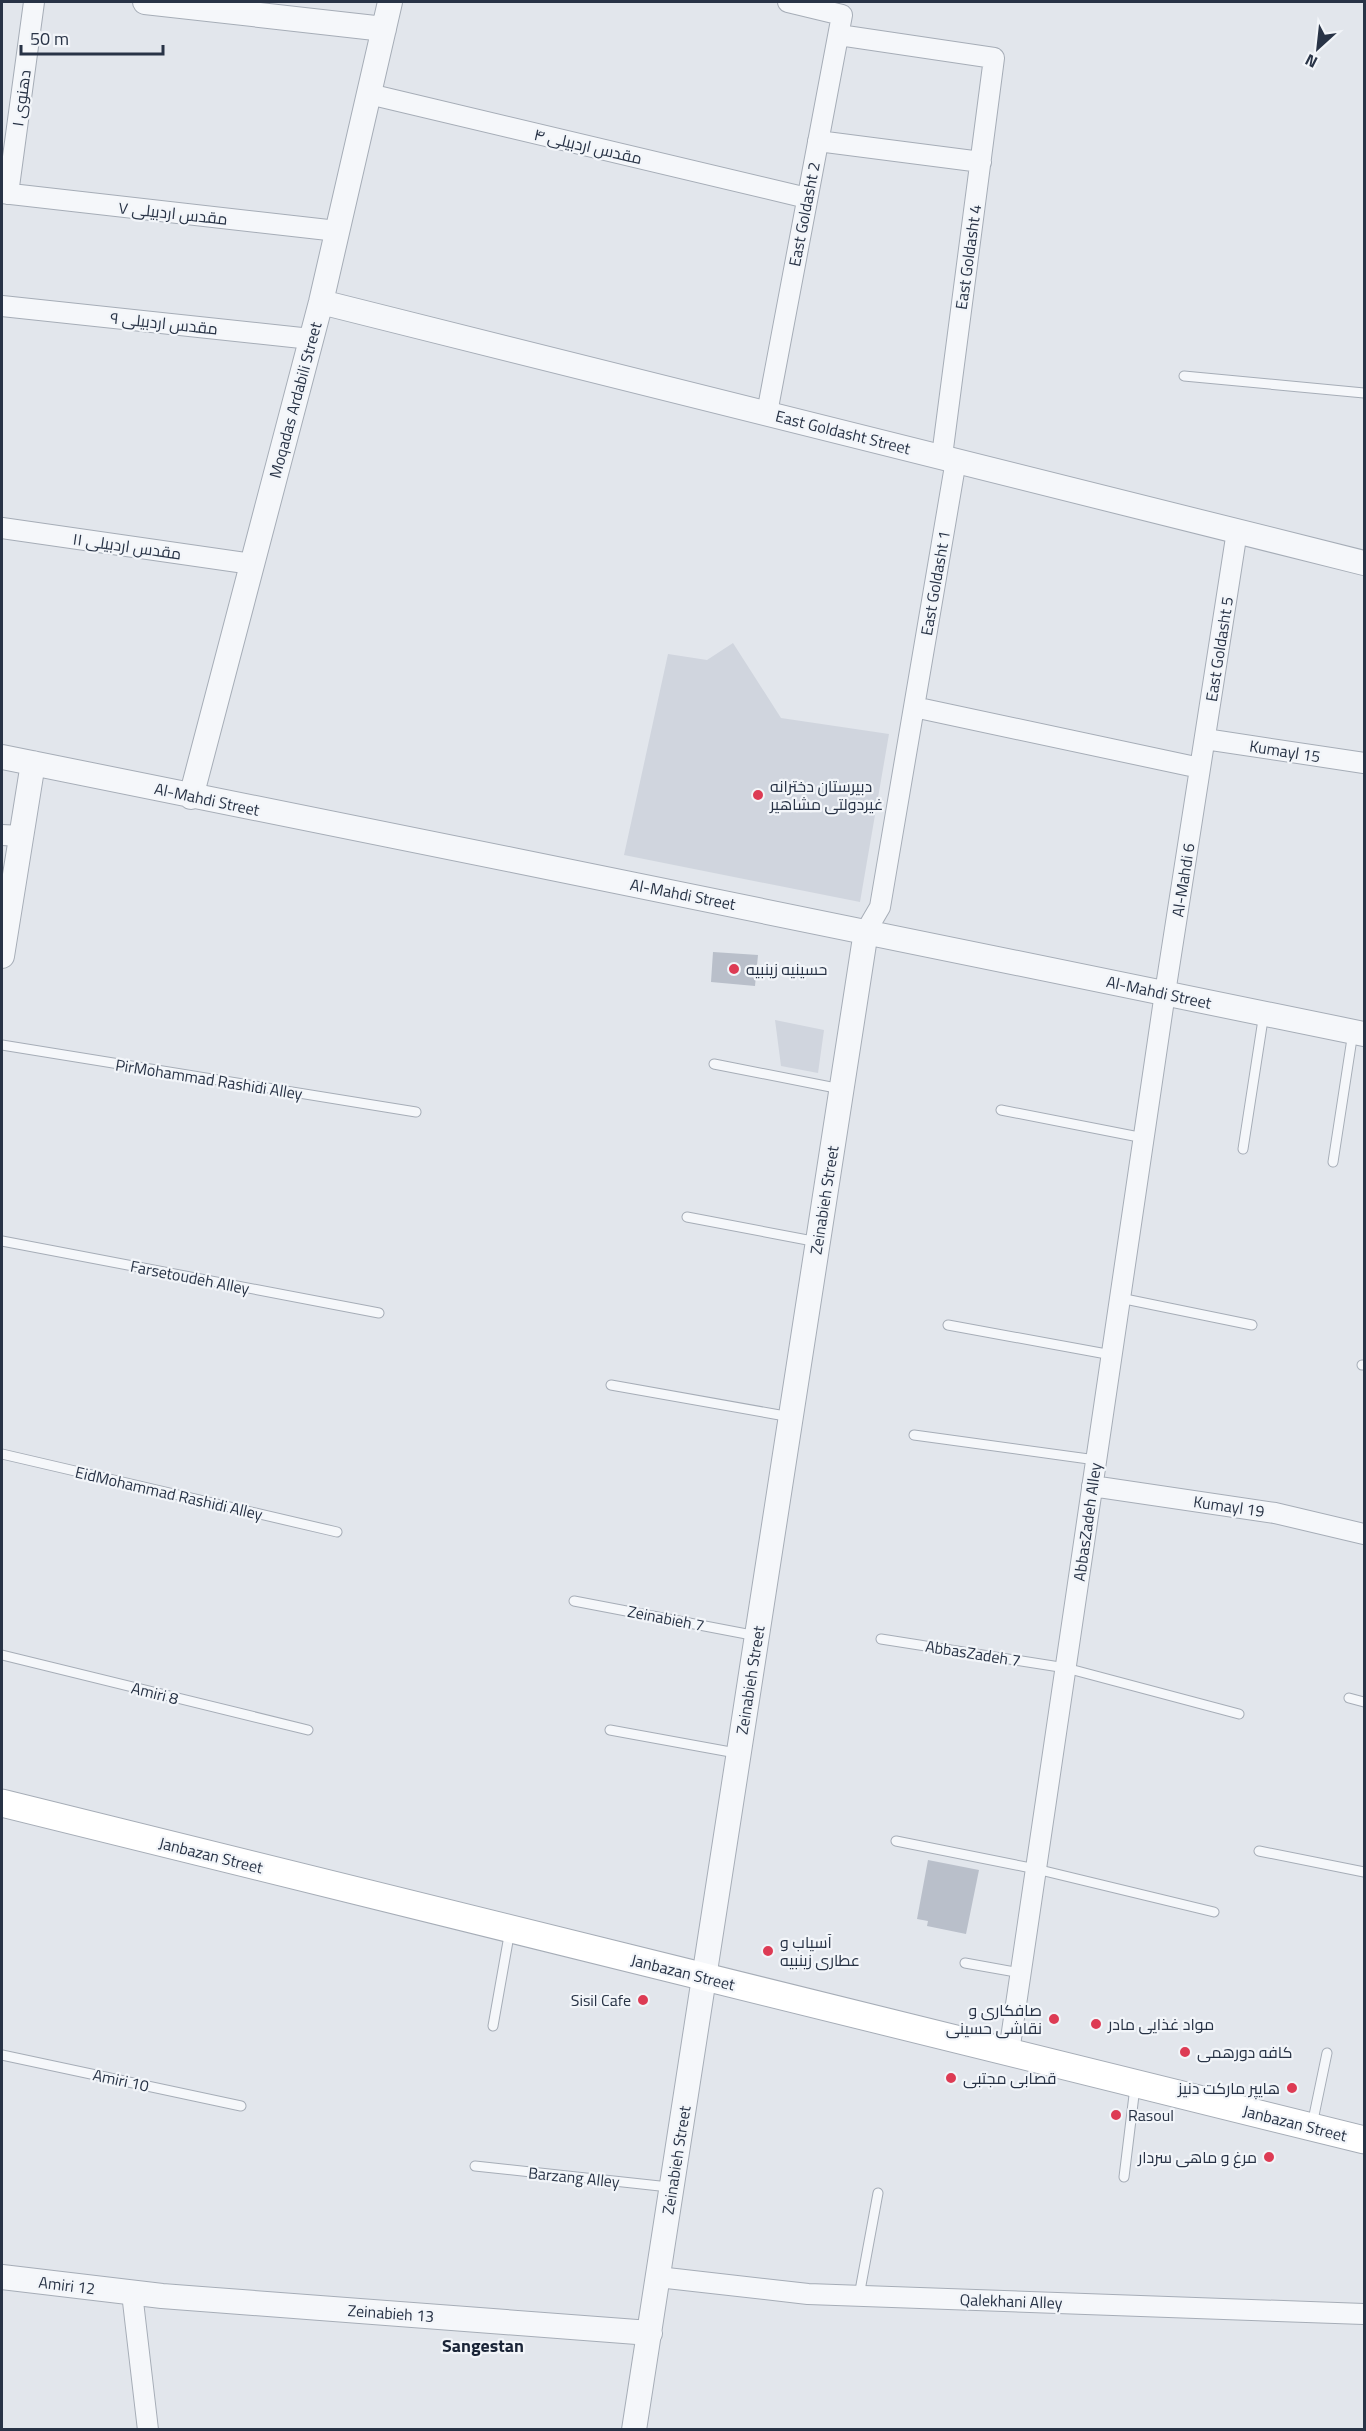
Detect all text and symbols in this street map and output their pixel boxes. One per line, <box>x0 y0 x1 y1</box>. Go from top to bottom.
scale bar <box>21 18 164 56</box>
north arrow <box>1288 18 1348 78</box>
text: 50 m <box>30 25 69 52</box>
text: N <box>1301 48 1322 75</box>
street label: دهنوی ۱ <box>5 68 37 128</box>
street label: مقدس اردبیلی ۴ <box>532 122 644 170</box>
street label: East Goldasht 2 <box>782 160 826 268</box>
street label: مقدس اردبیلی ۷ <box>117 195 229 231</box>
street label: East Goldasht 4 <box>949 203 987 311</box>
street label: مقدس اردبیلی ۹ <box>109 305 219 341</box>
street label: Moqadas Ardabili Street <box>263 319 328 481</box>
street label: East Goldasht Street <box>773 404 913 460</box>
street label: مقدس اردبیلی ۱۱ <box>71 526 183 566</box>
street label: East Goldasht 1 <box>914 529 956 637</box>
street label: East Goldasht 5 <box>1199 595 1239 703</box>
street label: Kumayl 15 <box>1248 734 1322 768</box>
place label: دبیرستان دخترانه غیردولتی مشاهیر <box>769 774 883 816</box>
street label: Al-Mahdi Street <box>152 776 262 822</box>
marker: دبیرستان دخترانه غیردولتی مشاهیر <box>751 788 765 802</box>
street label: Al-Mahdi 6 <box>1165 841 1201 919</box>
street label: Al-Mahdi Street <box>628 872 738 916</box>
place label: حسینیه زینبیه <box>746 957 827 981</box>
marker: حسینیه زینبیه <box>727 962 741 976</box>
street label: Al-Mahdi Street <box>1104 969 1214 1015</box>
street label: PirMohammad Rashidi Alley <box>114 1052 305 1106</box>
street label: Zeinabieh Street <box>804 1143 845 1256</box>
street label: Farsetoudeh Alley <box>128 1254 252 1300</box>
street label: EidMohammad Rashidi Alley <box>73 1460 265 1526</box>
street label: AbbasZadeh Alley <box>1067 1461 1107 1583</box>
street label: Kumayl 19 <box>1192 1489 1266 1523</box>
street label: Zeinabieh 7 <box>626 1599 706 1637</box>
street label: Zeinabieh Street <box>730 1623 771 1736</box>
street label: AbbasZadeh 7 <box>924 1634 1022 1672</box>
street label: Amiri 8 <box>129 1676 181 1710</box>
street label: Janbazan Street <box>157 1830 266 1880</box>
place label: آسیاب و عطاری زینبیه <box>780 1930 860 1972</box>
marker: آسیاب و عطاری زینبیه <box>761 1944 775 1958</box>
street label: Janbazan Street <box>629 1947 738 1997</box>
place label: Sisil Cafe <box>571 1988 631 2012</box>
marker: Sisil Cafe <box>636 1993 650 2007</box>
place label: صافکاری و نقاشی حسینی <box>946 1998 1042 2040</box>
marker: صافکاری و نقاشی حسینی <box>1047 2012 1061 2026</box>
place label: مواد غذایی مادر <box>1107 2012 1214 2036</box>
marker: مواد غذایی مادر <box>1089 2017 1103 2031</box>
place label: کافه دورهمی <box>1197 2040 1293 2064</box>
marker: کافه دورهمی <box>1178 2045 1192 2059</box>
street label: Amiri 10 <box>91 2062 151 2098</box>
place label: قصابی مجتبی <box>963 2066 1057 2090</box>
marker: قصابی مجتبی <box>944 2071 958 2085</box>
place label: هایپر مارکت دنیز <box>1177 2076 1280 2100</box>
marker: هایپر مارکت دنیز <box>1285 2081 1299 2095</box>
street label: Janbazan Street <box>1241 2098 1350 2148</box>
street label: Zeinabieh Street <box>656 2103 697 2216</box>
place label: Rasoul <box>1128 2103 1174 2127</box>
marker: Rasoul <box>1109 2108 1123 2122</box>
place label: مرغ و ماهی سردار <box>1137 2145 1257 2169</box>
marker: مرغ و ماهی سردار <box>1262 2150 1276 2164</box>
street label: Barzang Alley <box>527 2160 621 2194</box>
street label: Amiri 12 <box>37 2270 97 2300</box>
street label: Qalekhani Alley <box>959 2287 1063 2315</box>
street label: Zeinabieh 13 <box>347 2298 435 2328</box>
district label: Sangestan <box>442 2332 524 2359</box>

